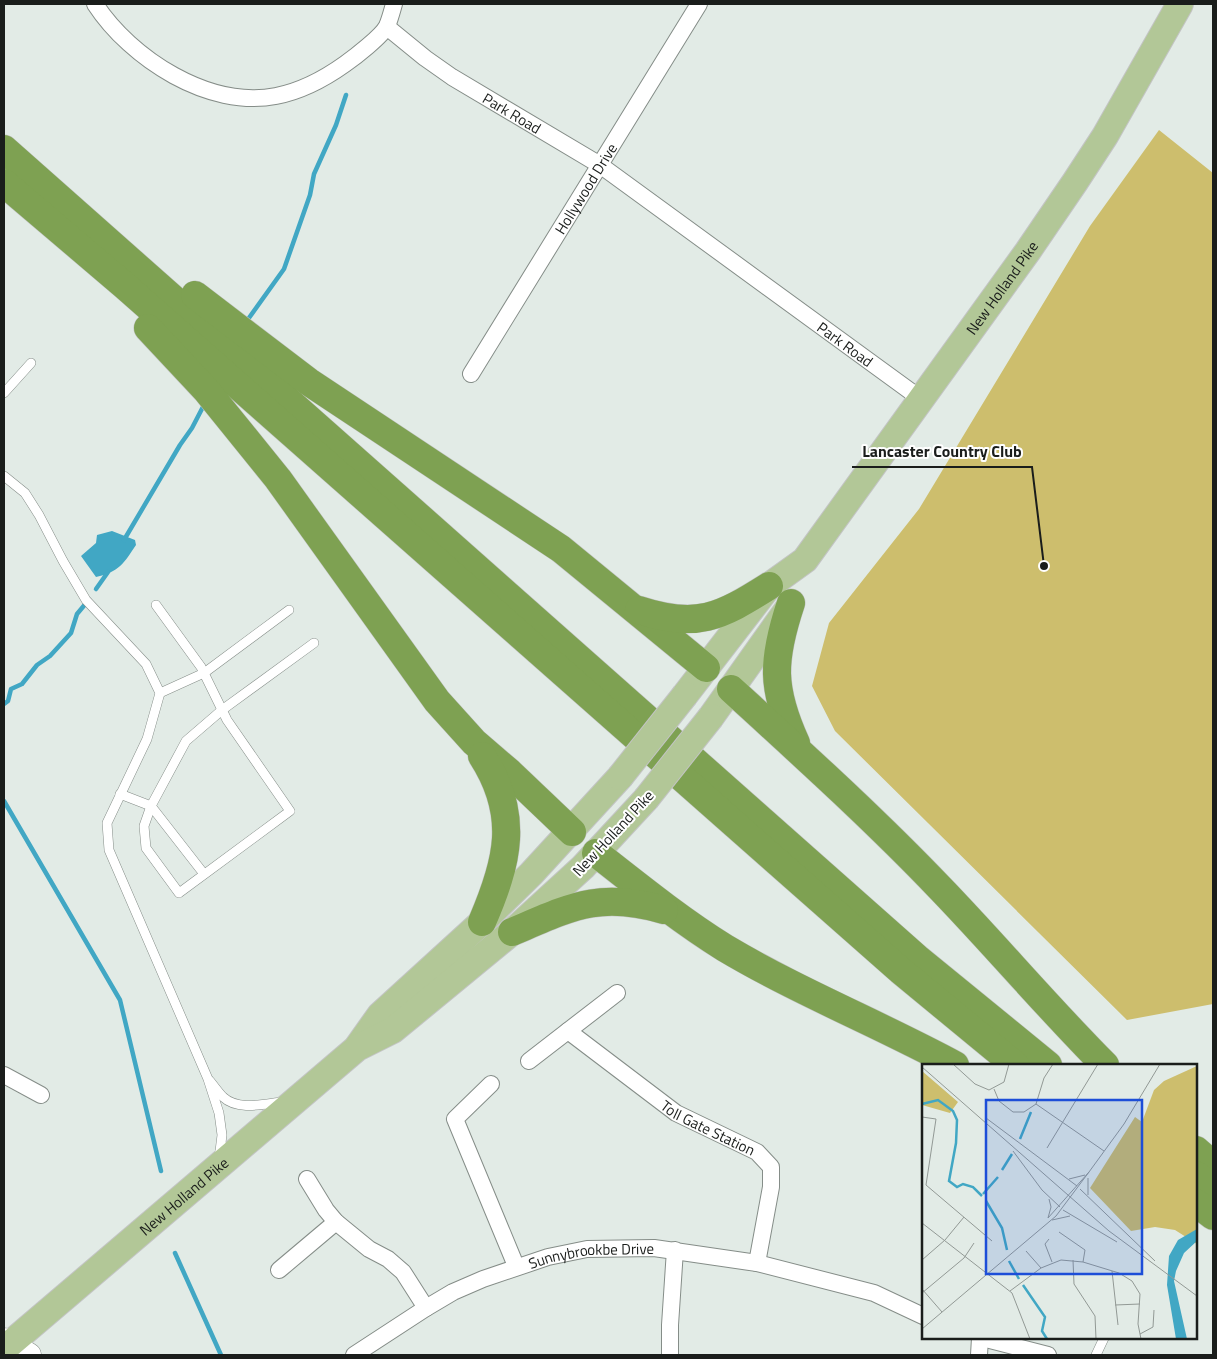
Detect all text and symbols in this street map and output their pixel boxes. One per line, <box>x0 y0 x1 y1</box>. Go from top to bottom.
street label: Park Road <box>479 86 546 139</box>
street label: Hollywood Drive <box>548 138 622 238</box>
street label: New Holland Pike <box>960 236 1043 339</box>
street label: Park Road <box>813 316 878 372</box>
callout: Lancaster Country Club <box>852 436 1032 467</box>
text: Lancaster Country Club <box>862 439 1022 463</box>
street label: New Holland Pike <box>567 785 659 881</box>
inset map <box>922 1064 1197 1339</box>
street label: Toll Gate Station <box>656 1094 759 1161</box>
street label: New Holland Pike <box>134 1151 233 1241</box>
street label: Sunnybrookbe Drive <box>525 1237 654 1274</box>

